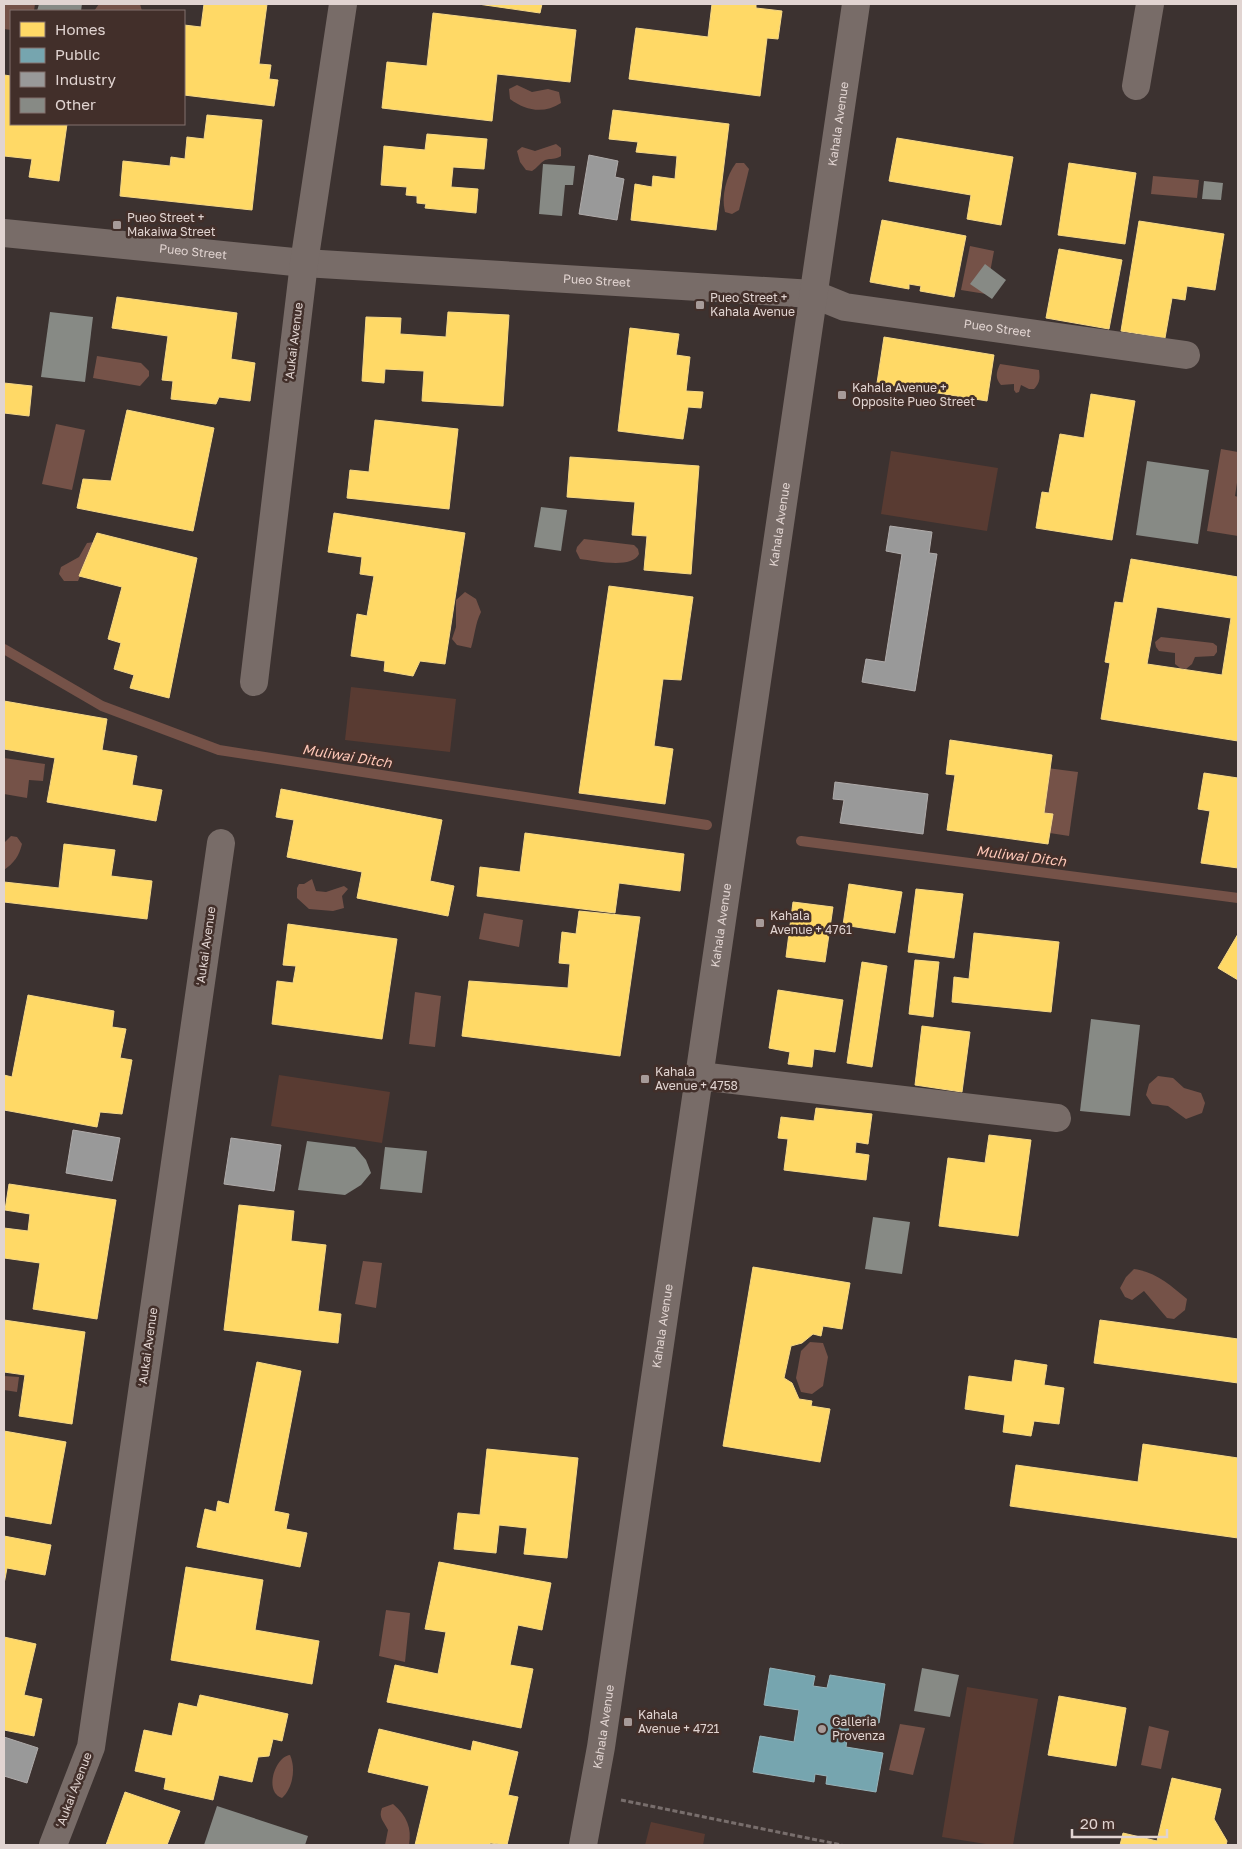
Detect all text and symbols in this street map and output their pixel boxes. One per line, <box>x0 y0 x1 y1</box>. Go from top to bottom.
legend <box>10 10 185 125</box>
text: Homes <box>55 20 105 38</box>
text: Public <box>55 45 100 63</box>
text: Industry <box>55 70 116 88</box>
street label: Kahala Avenue <box>824 81 852 167</box>
text: Other <box>55 95 96 113</box>
place label: Pueo Street + Makaiwa Street <box>127 210 216 239</box>
marker: Pueo Street + Makaiwa Street <box>111 219 123 231</box>
street label: Pueo Street <box>159 241 228 262</box>
street label: Pueo Street <box>563 271 632 290</box>
place label: Pueo Street + Kahala Avenue <box>710 290 795 319</box>
marker: Pueo Street + Kahala Avenue <box>694 299 706 311</box>
street label: ʻAukai Avenue <box>281 301 306 382</box>
street label: Pueo Street <box>963 316 1032 340</box>
place label: Kahala Avenue + Opposite Pueo Street <box>852 380 975 409</box>
marker: Kahala Avenue + Opposite Pueo Street <box>836 389 848 401</box>
street label: Kahala Avenue <box>766 481 793 568</box>
water label: Muliwai Ditch <box>301 740 394 771</box>
water label: Muliwai Ditch <box>975 842 1068 870</box>
street label: Kahala Avenue <box>707 882 734 969</box>
street label: ʻAukai Avenue <box>193 905 218 986</box>
place label: Kahala Avenue + 4761 <box>770 908 852 937</box>
marker: Kahala Avenue + 4761 <box>754 917 766 929</box>
place label: Kahala Avenue + 4758 <box>655 1064 738 1093</box>
marker: Kahala Avenue + 4758 <box>639 1073 651 1085</box>
street label: Kahala Avenue <box>648 1283 676 1369</box>
street label: ʻAukai Avenue <box>135 1306 160 1387</box>
street label: Kahala Avenue <box>589 1684 617 1770</box>
place label: Kahala Avenue + 4721 <box>638 1707 720 1736</box>
place label: Galleria Provenza <box>832 1714 885 1743</box>
marker: Kahala Avenue + 4721 <box>622 1716 634 1728</box>
marker: Galleria Provenza <box>816 1723 828 1735</box>
street label: ʻAukai Avenue <box>52 1750 95 1830</box>
scale bar <box>1072 1806 1167 1838</box>
text: 20 m <box>1080 1814 1115 1832</box>

